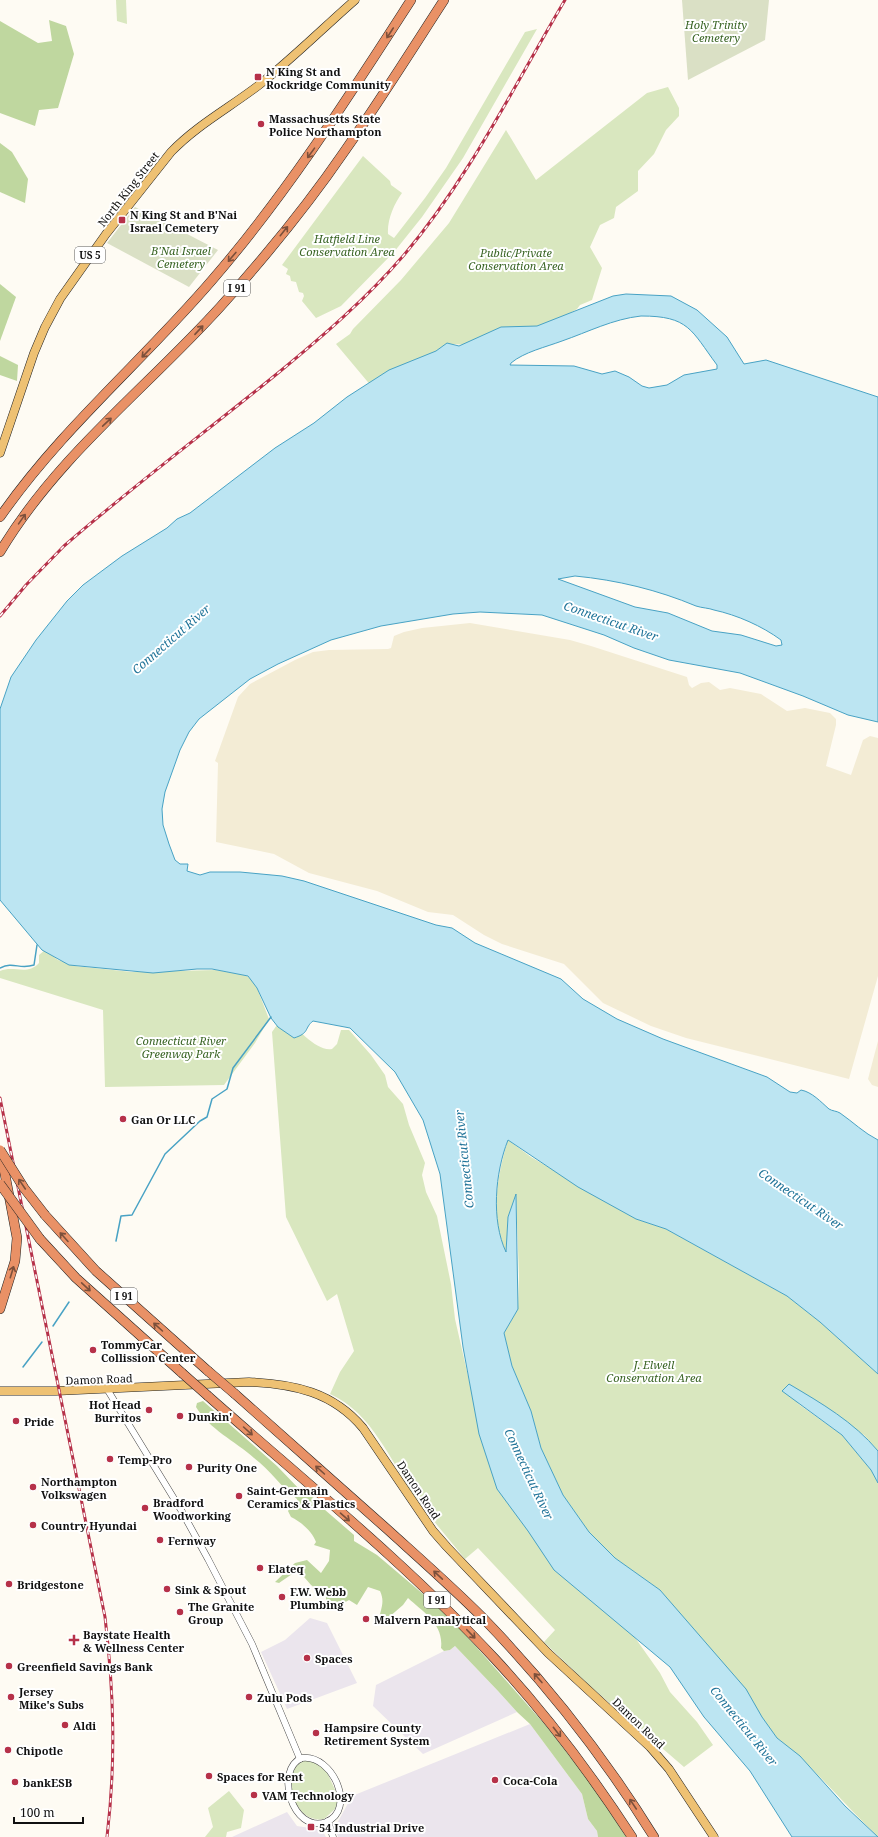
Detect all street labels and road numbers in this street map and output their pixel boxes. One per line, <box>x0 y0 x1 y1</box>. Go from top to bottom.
street label: North King Street <box>94 148 162 230</box>
road number: US 5 <box>75 247 105 263</box>
road number: I 91 <box>224 280 250 296</box>
road number: I 91 <box>111 1288 137 1304</box>
street label: Damon Road <box>65 1370 133 1388</box>
street label: Damon Road <box>394 1458 444 1522</box>
road number: I 91 <box>424 1592 450 1608</box>
street label: Damon Road <box>610 1694 669 1752</box>

